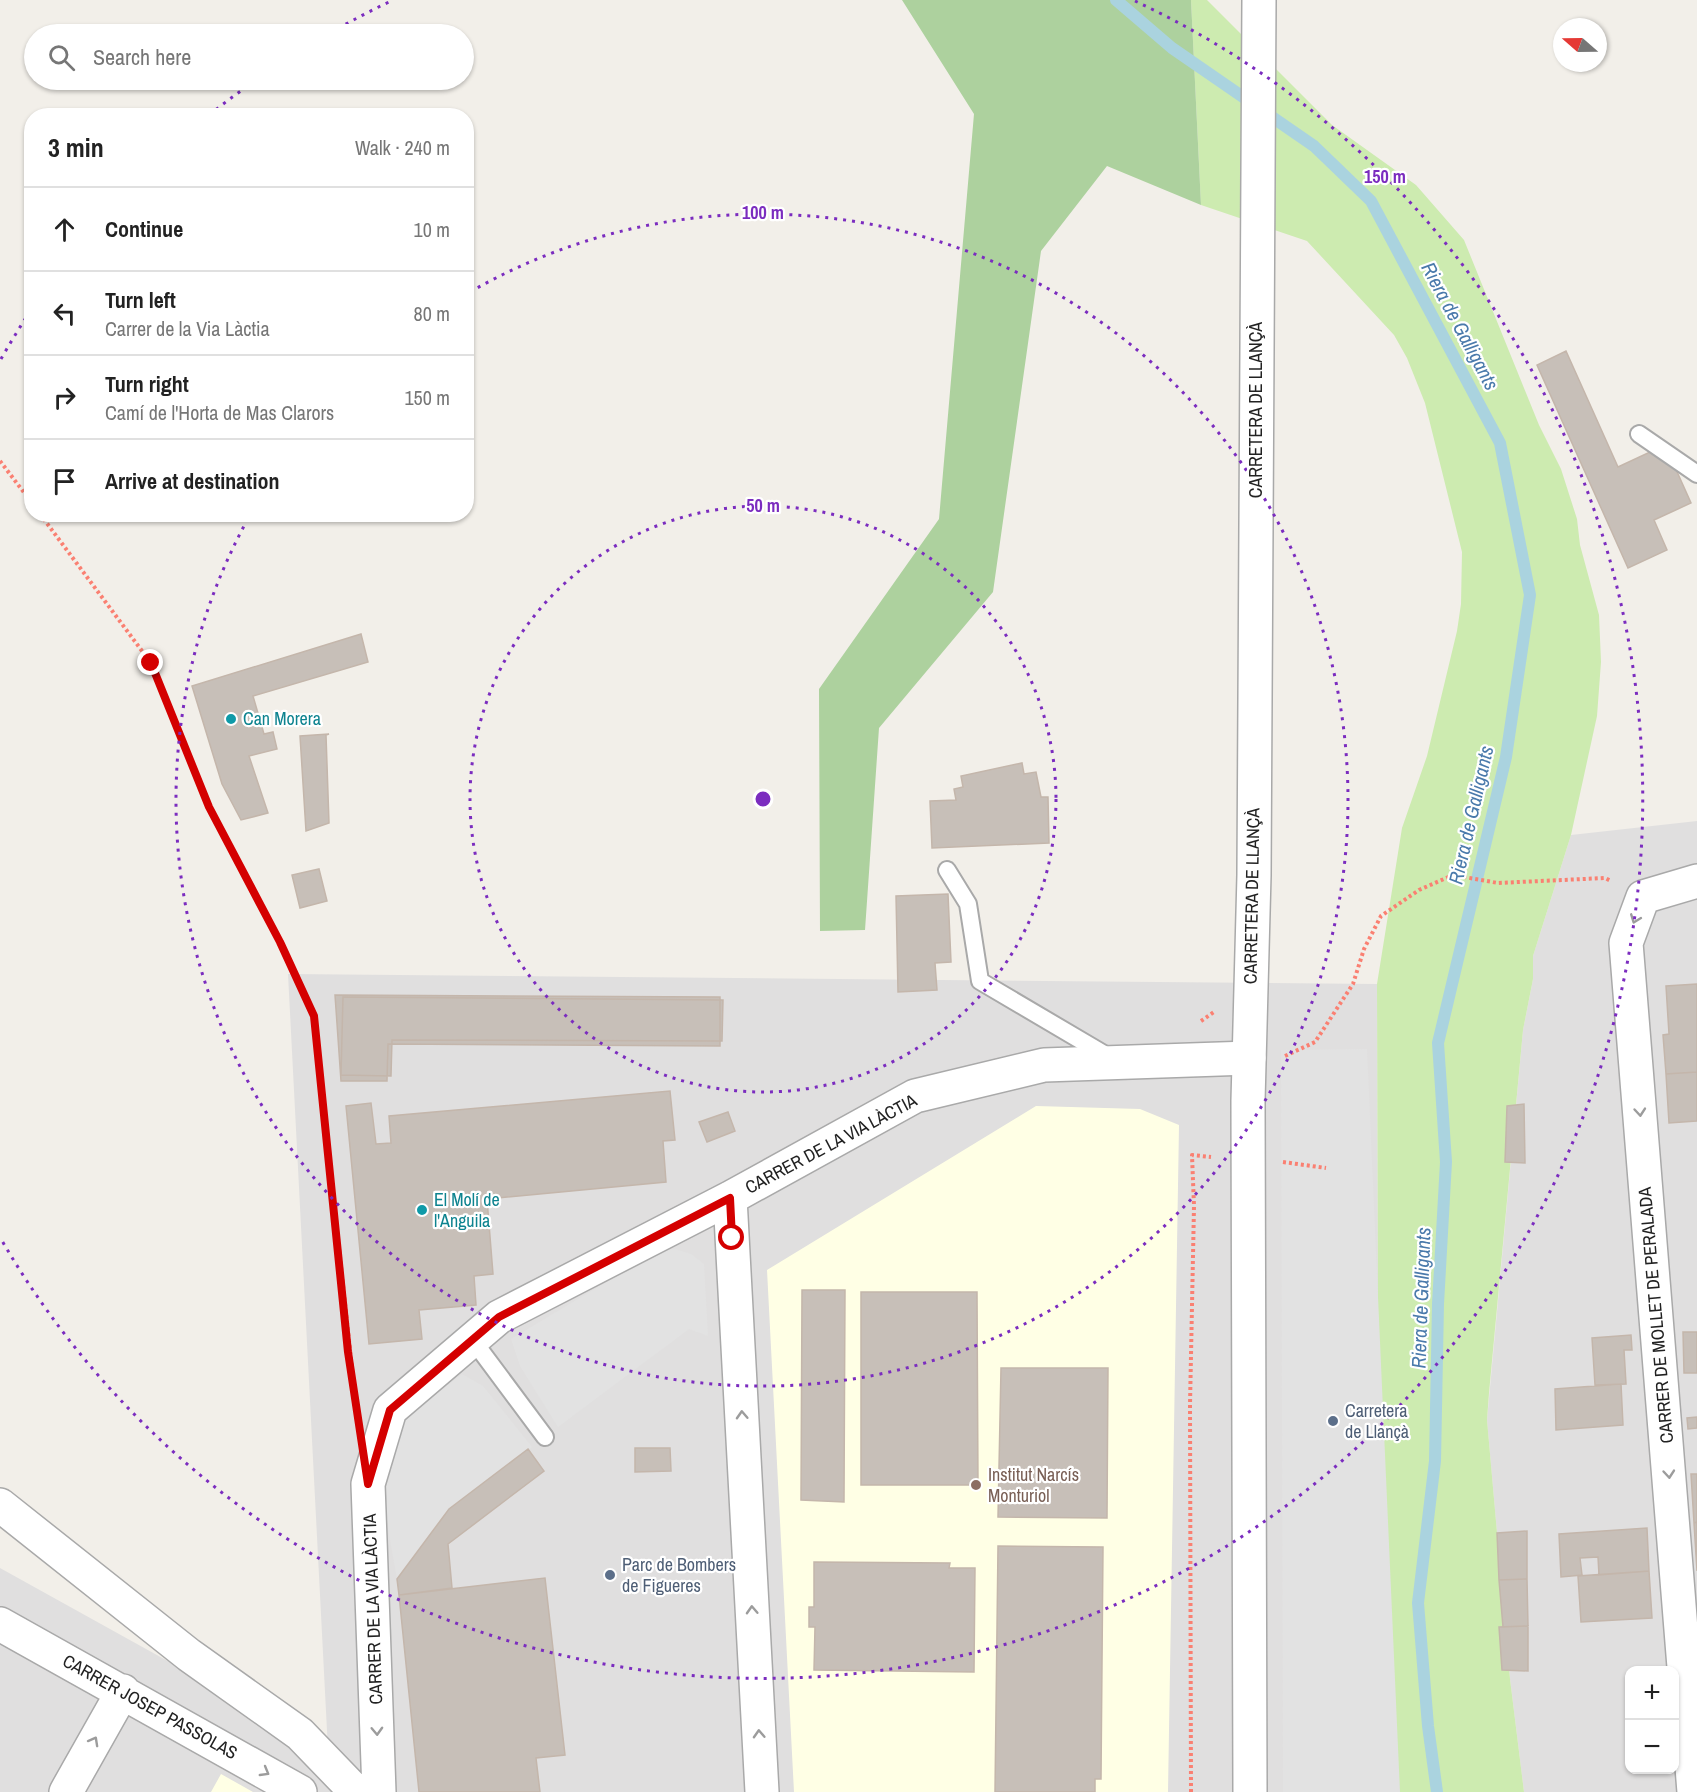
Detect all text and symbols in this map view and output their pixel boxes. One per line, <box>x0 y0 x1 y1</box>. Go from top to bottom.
north arrow <box>1553 18 1607 72</box>
search box <box>24 24 474 90</box>
icon: search <box>45 41 78 74</box>
text: Search here <box>93 42 191 72</box>
text: 3 min <box>48 130 104 165</box>
text: Walk · 240 m <box>355 134 450 161</box>
text: 150 m <box>1364 164 1406 189</box>
text: 100 m <box>742 200 784 225</box>
icon: ahead <box>48 213 81 246</box>
text: Continue <box>105 214 183 244</box>
text: 10 m <box>414 216 450 243</box>
water label: Riera de Galligants <box>1415 257 1506 394</box>
text: Turn left <box>105 285 176 315</box>
icon: left <box>48 297 81 330</box>
text: 80 m <box>414 300 450 327</box>
text: Carrer de la Via Làctia <box>105 315 270 342</box>
street label: CARRETERA DE LLANÇÀ <box>1243 322 1268 498</box>
text: Turn right <box>105 369 189 399</box>
icon: right <box>48 381 81 414</box>
text: 150 m <box>404 384 450 411</box>
text: Camí de l'Horta de Mas Clarors <box>105 399 334 426</box>
icon: arrive <box>48 465 81 498</box>
text: Arrive at destination <box>105 466 279 496</box>
text: 50 m <box>746 493 780 518</box>
route end <box>137 649 163 675</box>
place label: Can Morera <box>243 706 321 731</box>
marker: Can Morera <box>224 712 238 726</box>
water label: Riera de Galligants <box>1441 743 1500 887</box>
centre of rings <box>753 789 773 809</box>
street label: CARRETERA DE LLANÇÀ <box>1237 807 1266 984</box>
one-way arrow <box>1630 913 1642 924</box>
street label: CARRER DE LA VIA LÀCTIA <box>741 1088 921 1199</box>
one-way arrow <box>1633 1107 1646 1116</box>
street label: CARRER DE MOLLET DE PERALADA <box>1632 1186 1679 1444</box>
place label: El Molí de l'Anguila <box>434 1187 500 1233</box>
marker: El Molí de l'Anguila <box>415 1203 429 1217</box>
route start <box>718 1224 744 1250</box>
water label: Riera de Galligants <box>1405 1227 1436 1369</box>
place label: Carretera de Llançà <box>1345 1398 1409 1444</box>
one-way arrow <box>736 1410 749 1419</box>
marker: Carretera de Llançà <box>1326 1414 1340 1428</box>
place label: Institut Narcís Monturiol <box>988 1462 1079 1508</box>
one-way arrow <box>1662 1469 1675 1478</box>
marker: Institut Narcís Monturiol <box>969 1478 983 1492</box>
street label: CARRER DE LA VIA LÀCTIA <box>357 1513 388 1705</box>
place label: Parc de Bombers de Figueres <box>622 1552 736 1598</box>
marker: Parc de Bombers de Figueres <box>603 1568 617 1582</box>
one-way arrow <box>746 1605 759 1614</box>
street label: CARRER JOSEP PASSOLAS <box>58 1648 242 1765</box>
map controls <box>1625 1666 1679 1774</box>
button: + <box>1625 1666 1679 1720</box>
button: − <box>1625 1720 1679 1774</box>
one-way arrow <box>371 1727 383 1736</box>
one-way arrow <box>752 1729 765 1738</box>
one-way arrow <box>87 1737 98 1748</box>
one-way arrow <box>259 1765 269 1776</box>

